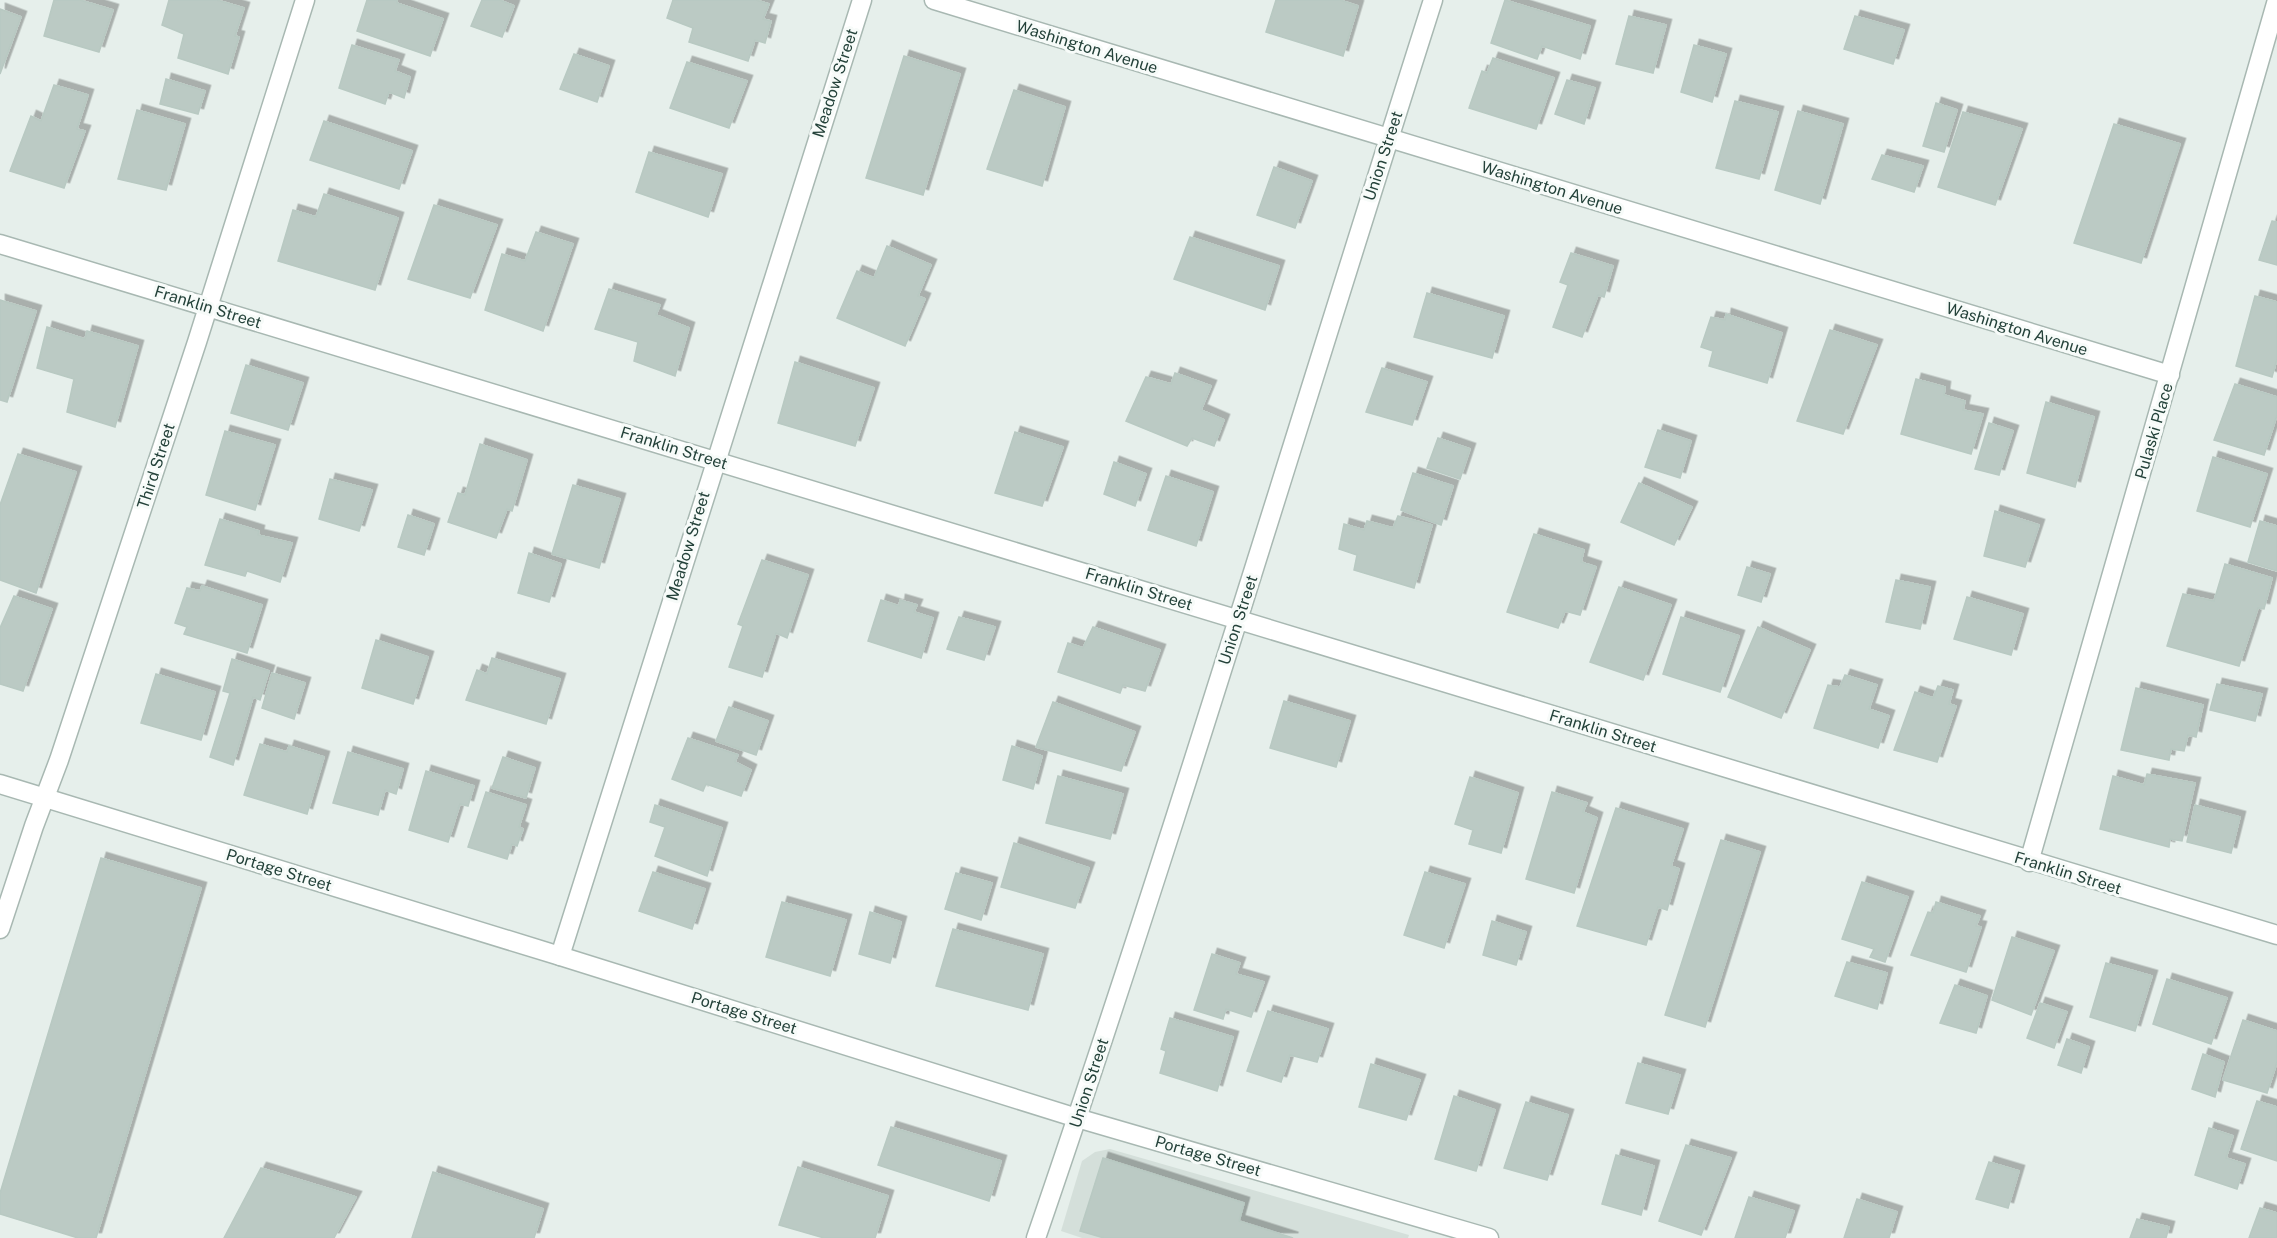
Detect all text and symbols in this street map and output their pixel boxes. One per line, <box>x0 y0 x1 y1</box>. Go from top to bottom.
street label: Washington Avenue <box>1014 16 1160 78</box>
street label: Meadow Street <box>808 26 862 140</box>
street label: Union Street <box>1360 109 1406 203</box>
street label: Washington Avenue <box>1479 157 1625 219</box>
street label: Franklin Street <box>152 282 264 332</box>
street label: Washington Avenue <box>1944 298 2090 360</box>
street label: Pulaski Place <box>2131 381 2177 481</box>
street label: Third Street <box>133 421 179 511</box>
street label: Franklin Street <box>618 423 730 473</box>
street label: Meadow Street <box>662 489 714 603</box>
street label: Franklin Street <box>1083 564 1195 614</box>
street label: Union Street <box>1215 573 1261 667</box>
street label: Franklin Street <box>1547 706 1659 756</box>
street label: Portage Street <box>224 845 334 895</box>
street label: Franklin Street <box>2012 848 2124 898</box>
street label: Portage Street <box>689 988 799 1038</box>
street label: Union Street <box>1066 1036 1112 1130</box>
street label: Portage Street <box>1153 1132 1263 1180</box>

